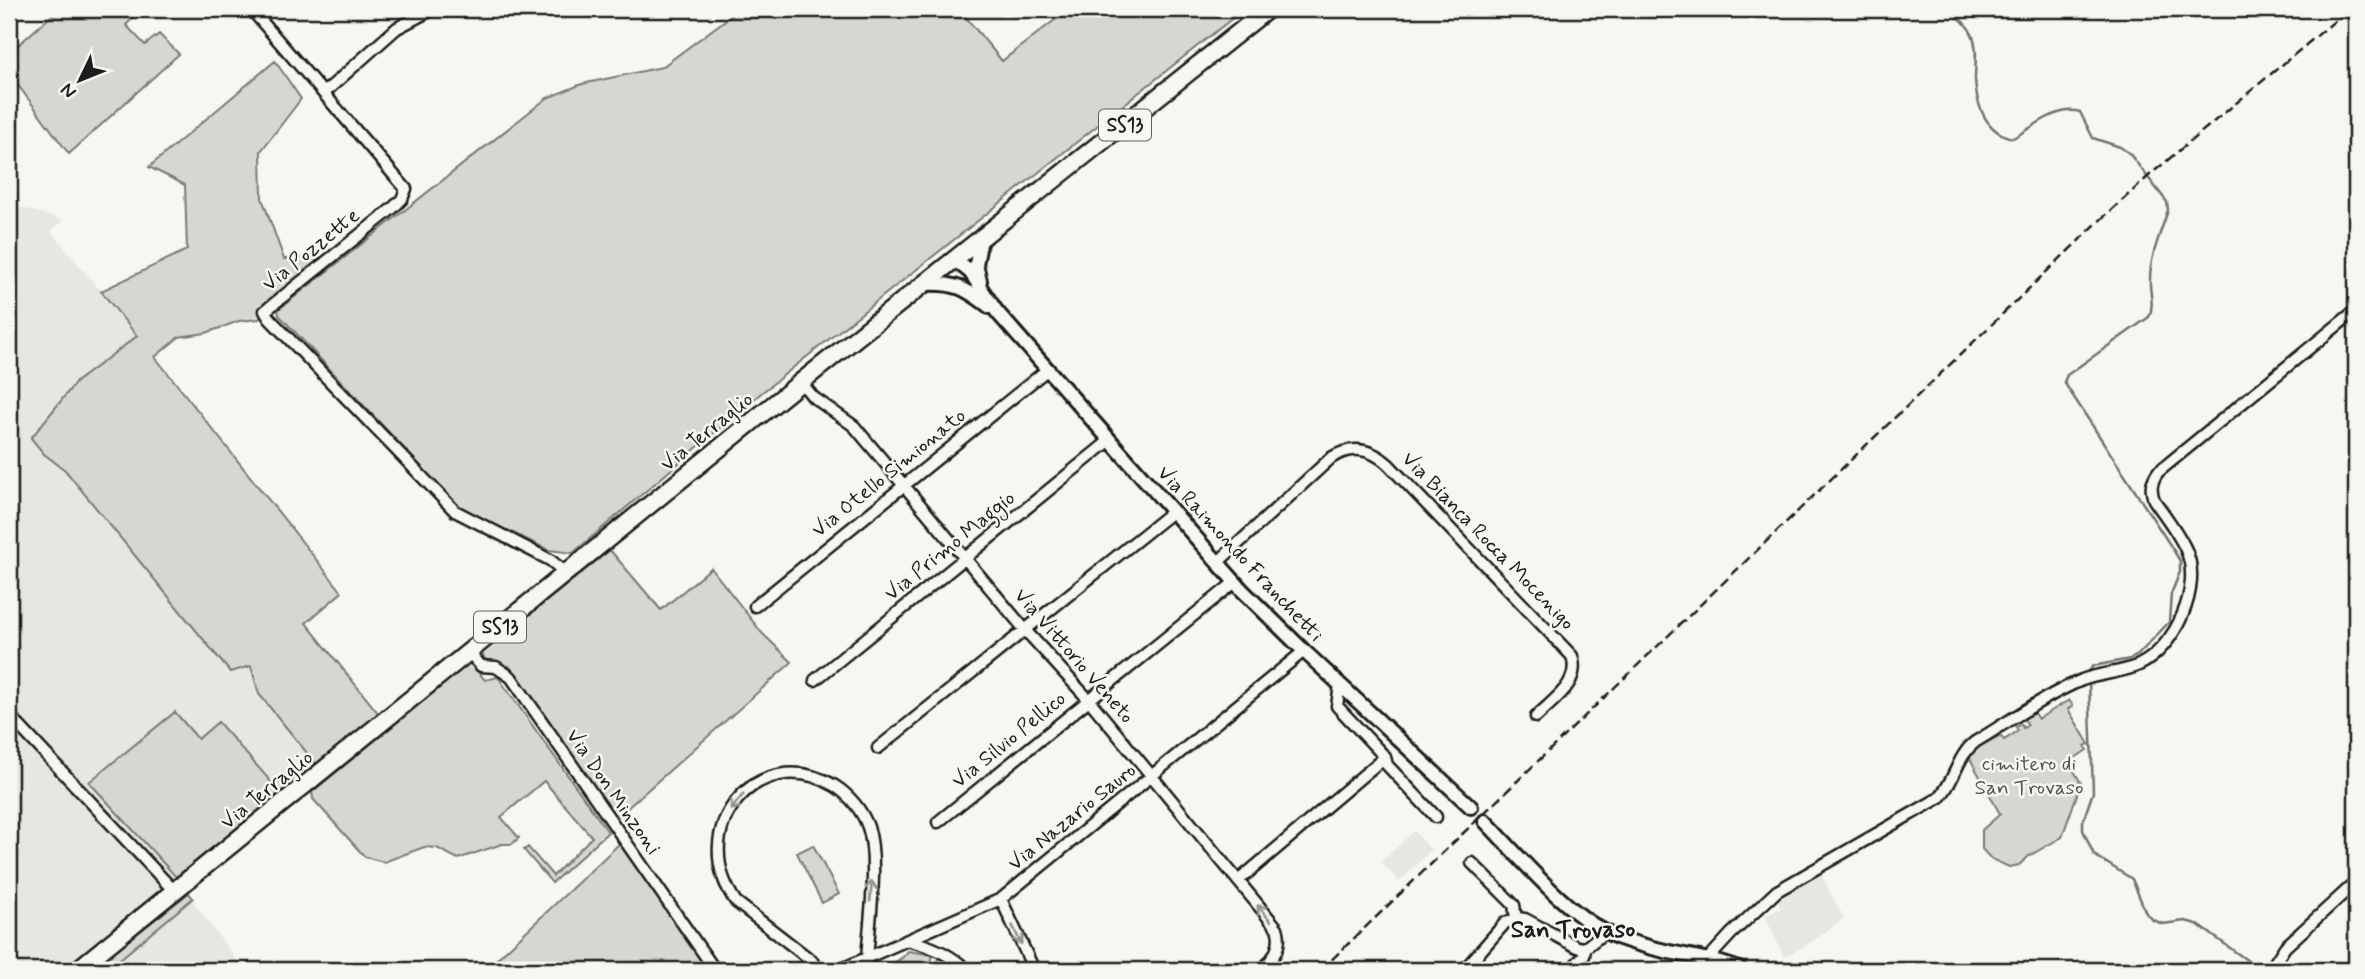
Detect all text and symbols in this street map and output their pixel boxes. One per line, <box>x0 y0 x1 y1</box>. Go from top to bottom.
north arrow <box>46 46 116 116</box>
text: N <box>55 77 82 104</box>
road number: SS13 <box>1099 110 1151 140</box>
street label: Via Pozzette <box>256 202 366 298</box>
street label: Via Terraglio <box>655 386 759 478</box>
street label: Via Otello Simionato <box>806 402 972 544</box>
street label: Via Bianca Rocca Mocenigo <box>1395 446 1581 636</box>
street label: Via Raimondo Franchetti <box>1151 460 1329 648</box>
street label: Via Primo Maggio <box>879 485 1023 609</box>
street label: Via Vittorio Veneto <box>1008 582 1140 730</box>
road number: SS13 <box>474 612 526 642</box>
street label: Via Silvio Pellico <box>946 685 1072 795</box>
street label: Via Don Minzoni <box>559 723 667 861</box>
street label: Via Terraglio <box>215 744 319 836</box>
park label: cimitero di San Trovaso <box>1974 750 2084 802</box>
street label: Via Nazario Sauro <box>1002 757 1142 877</box>
one-way arrow <box>729 792 745 810</box>
one-way arrow <box>865 881 878 903</box>
one-way arrow <box>1256 904 1272 922</box>
district label: San Trovaso <box>1511 915 1636 946</box>
one-way arrow <box>1011 924 1024 945</box>

